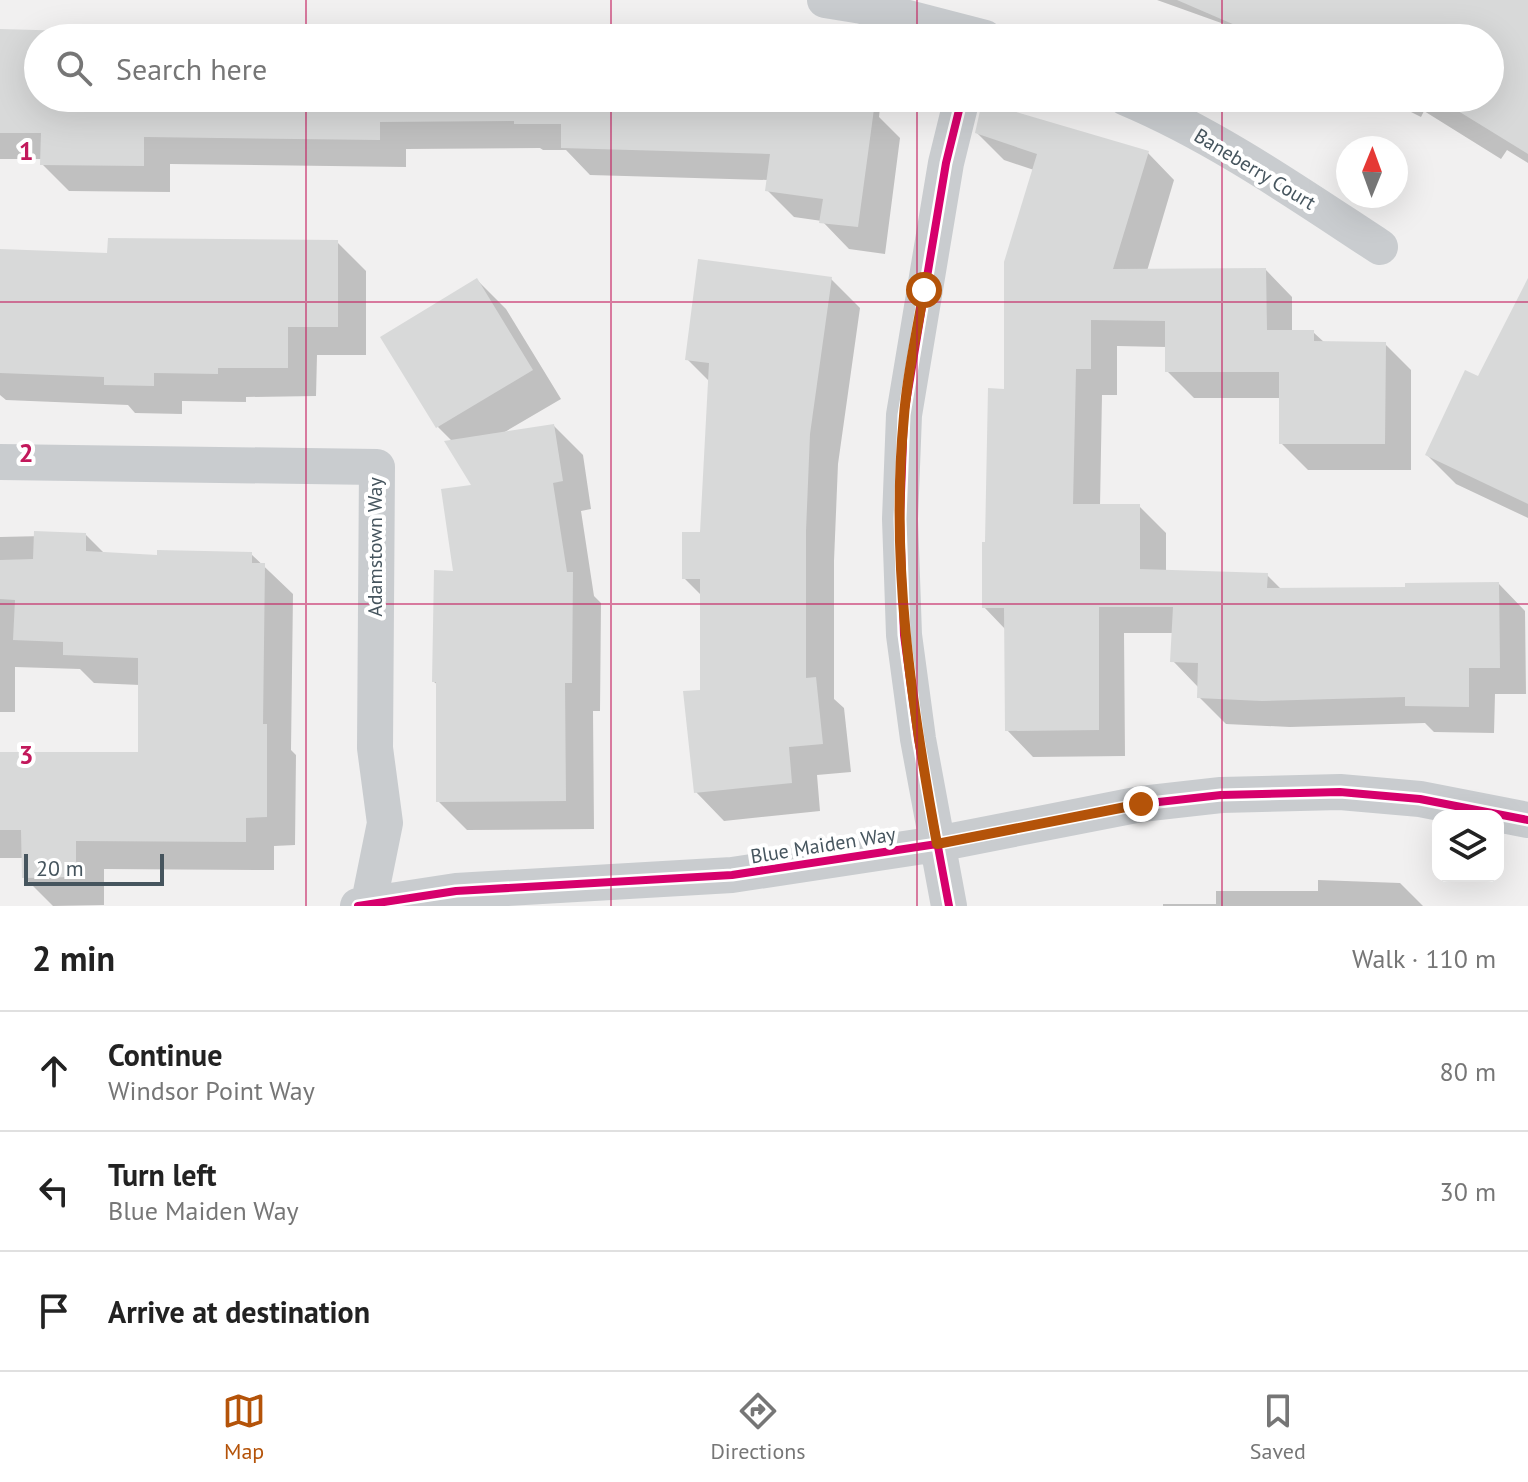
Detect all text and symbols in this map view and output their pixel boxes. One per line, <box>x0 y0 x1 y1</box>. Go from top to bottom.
search box <box>24 24 1504 112</box>
icon: search <box>52 46 96 90</box>
text: Search here <box>116 49 267 88</box>
street label: Baneberry Court <box>1189 122 1321 216</box>
text: 1 <box>19 134 33 167</box>
north arrow <box>1336 136 1408 208</box>
route start <box>906 272 942 308</box>
text: 2 <box>19 436 33 469</box>
street label: Adamstown Way <box>362 476 388 617</box>
text: 3 <box>19 738 33 771</box>
route end <box>1123 786 1159 822</box>
map controls <box>1432 810 1504 882</box>
button: layers <box>1432 810 1504 882</box>
street label: Blue Maiden Way <box>749 821 898 869</box>
scale bar <box>24 850 164 886</box>
text: 20 m <box>36 854 84 882</box>
text: 2 min <box>32 936 115 980</box>
text: Walk · 110 m <box>1352 942 1496 975</box>
text: Continue <box>108 1035 222 1074</box>
icon: ahead <box>32 1049 76 1093</box>
text: 80 m <box>1440 1055 1496 1088</box>
text: Windsor Point Way <box>108 1074 315 1107</box>
text: Turn left <box>108 1155 216 1194</box>
icon: left <box>32 1169 76 1213</box>
text: 30 m <box>1440 1175 1496 1208</box>
text: Blue Maiden Way <box>108 1194 299 1227</box>
icon: arrive <box>32 1289 76 1333</box>
text: Arrive at destination <box>108 1292 370 1331</box>
tab: Map <box>222 1389 266 1465</box>
tab: Directions <box>710 1389 806 1465</box>
tab: Saved <box>1250 1389 1306 1465</box>

